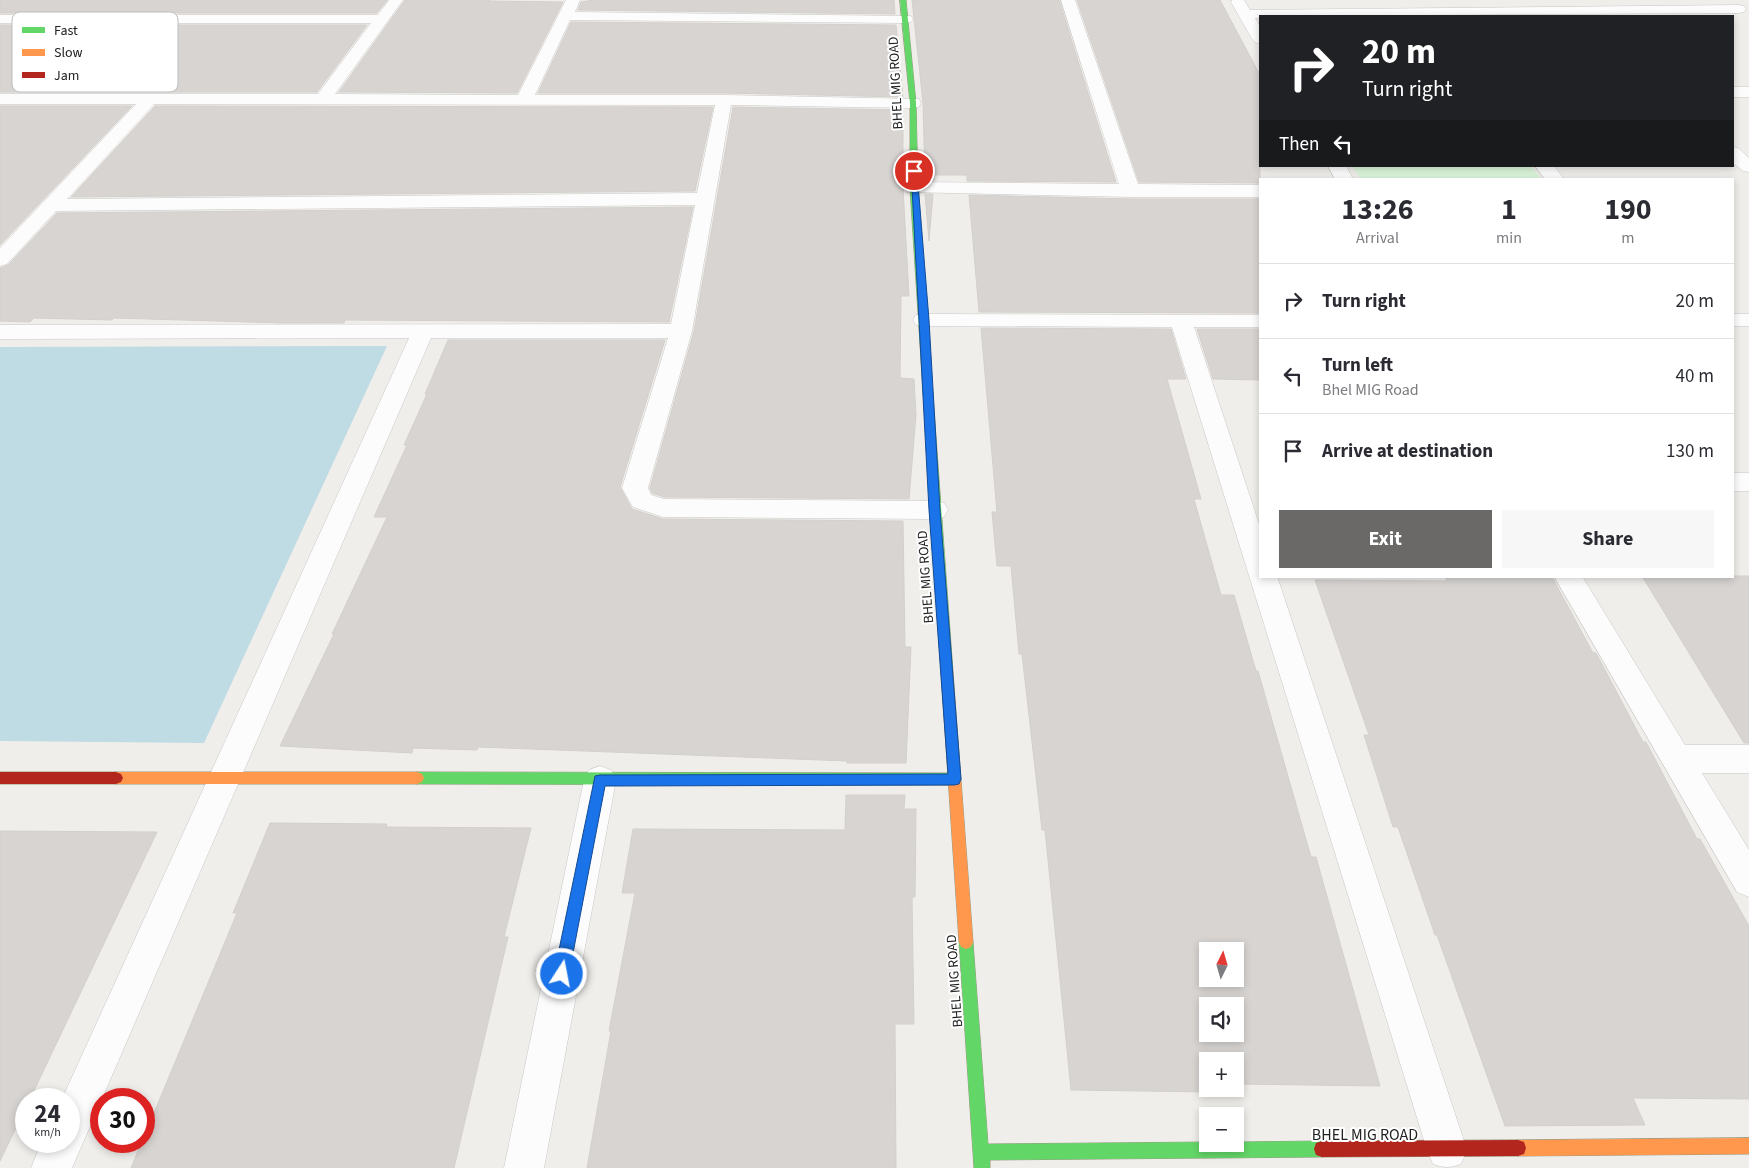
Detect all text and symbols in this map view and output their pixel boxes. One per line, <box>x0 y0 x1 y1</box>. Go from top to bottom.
legend <box>12 12 178 92</box>
text: Fast <box>54 21 78 41</box>
text: 20 m <box>1362 27 1436 77</box>
icon: right <box>1279 35 1344 100</box>
street label: BHEL MIG ROAD <box>884 36 908 130</box>
text: Slow <box>54 43 83 63</box>
text: Jam <box>54 66 79 86</box>
text: Turn right <box>1362 73 1452 105</box>
icon: left <box>1329 130 1357 158</box>
text: Then <box>1279 131 1319 158</box>
pin <box>893 150 935 192</box>
icon: arrive <box>900 157 928 185</box>
text: 13:26 <box>1341 188 1414 231</box>
text: 1 <box>1501 188 1517 231</box>
text: 190 <box>1604 188 1652 231</box>
text: Arrival <box>1356 227 1399 249</box>
text: min <box>1496 227 1522 249</box>
text: m <box>1621 227 1635 249</box>
icon: right <box>1279 287 1307 315</box>
text: Turn right <box>1322 288 1406 315</box>
text: 20 m <box>1676 288 1714 315</box>
text: Turn left <box>1322 352 1393 379</box>
icon: left <box>1279 362 1307 390</box>
text: 40 m <box>1676 363 1714 390</box>
text: Bhel MIG Road <box>1322 379 1419 401</box>
icon: arrive <box>1279 437 1307 465</box>
text: Arrive at destination <box>1322 438 1493 465</box>
text: 130 m <box>1666 438 1714 465</box>
button: Exit <box>1279 510 1492 568</box>
button: Share <box>1502 510 1714 568</box>
street label: BHEL MIG ROAD <box>913 530 939 624</box>
street label: BHEL MIG ROAD <box>942 934 968 1028</box>
north arrow <box>1199 942 1244 988</box>
map controls <box>1199 942 1244 1152</box>
position arrow <box>535 947 587 999</box>
button: sound <box>1199 997 1244 1042</box>
button: + <box>1199 1052 1244 1097</box>
speed limit sign: 30 <box>90 1088 155 1153</box>
text: 24 <box>34 1096 61 1132</box>
button: − <box>1199 1107 1244 1152</box>
text: km/h <box>34 1124 61 1141</box>
street label: BHEL MIG ROAD <box>1312 1124 1418 1146</box>

